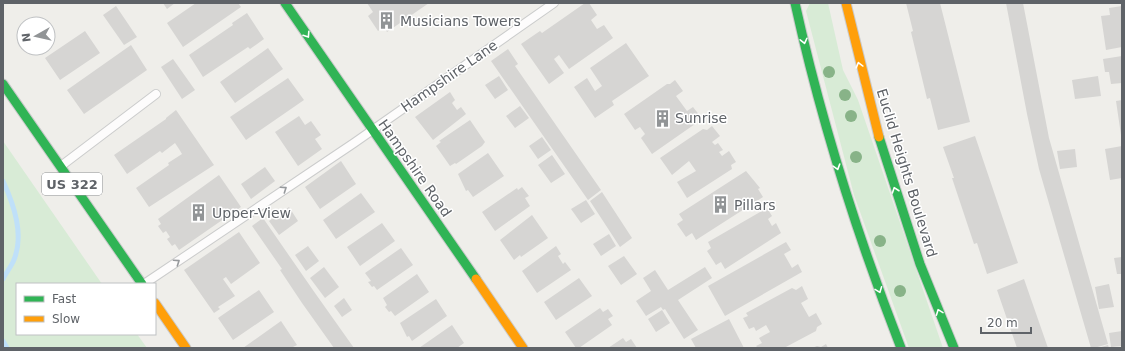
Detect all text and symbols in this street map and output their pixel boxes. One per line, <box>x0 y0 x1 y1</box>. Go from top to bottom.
building icon: Musicians Towers <box>377 11 397 31</box>
place label: Musicians Towers <box>400 13 521 29</box>
north arrow <box>16 16 56 56</box>
one-way arrow <box>302 31 310 38</box>
text: N <box>20 32 34 43</box>
street label: Hampshire Lane <box>398 37 500 115</box>
one-way arrow <box>799 38 807 44</box>
one-way arrow <box>855 61 864 68</box>
street label: Euclid Heights Boulevard <box>874 87 940 259</box>
building icon: Sunrise <box>652 108 672 128</box>
place label: Sunrise <box>675 110 727 126</box>
street label: Hampshire Road <box>375 116 455 220</box>
one-way arrow <box>832 163 841 170</box>
road number: US 322 <box>42 173 102 195</box>
one-way arrow <box>891 186 900 193</box>
one-way arrow <box>280 187 287 194</box>
building icon: Pillars <box>711 195 731 215</box>
place label: Pillars <box>734 197 775 213</box>
building icon: Upper-View <box>189 203 209 223</box>
place label: Upper-View <box>212 205 291 221</box>
one-way arrow <box>172 260 179 267</box>
legend <box>16 283 156 335</box>
one-way arrow <box>874 286 882 293</box>
text: Fast <box>52 292 76 306</box>
one-way arrow <box>936 308 944 316</box>
scale bar <box>981 309 1031 335</box>
text: Slow <box>52 312 80 326</box>
text: 20 m <box>987 316 1018 330</box>

